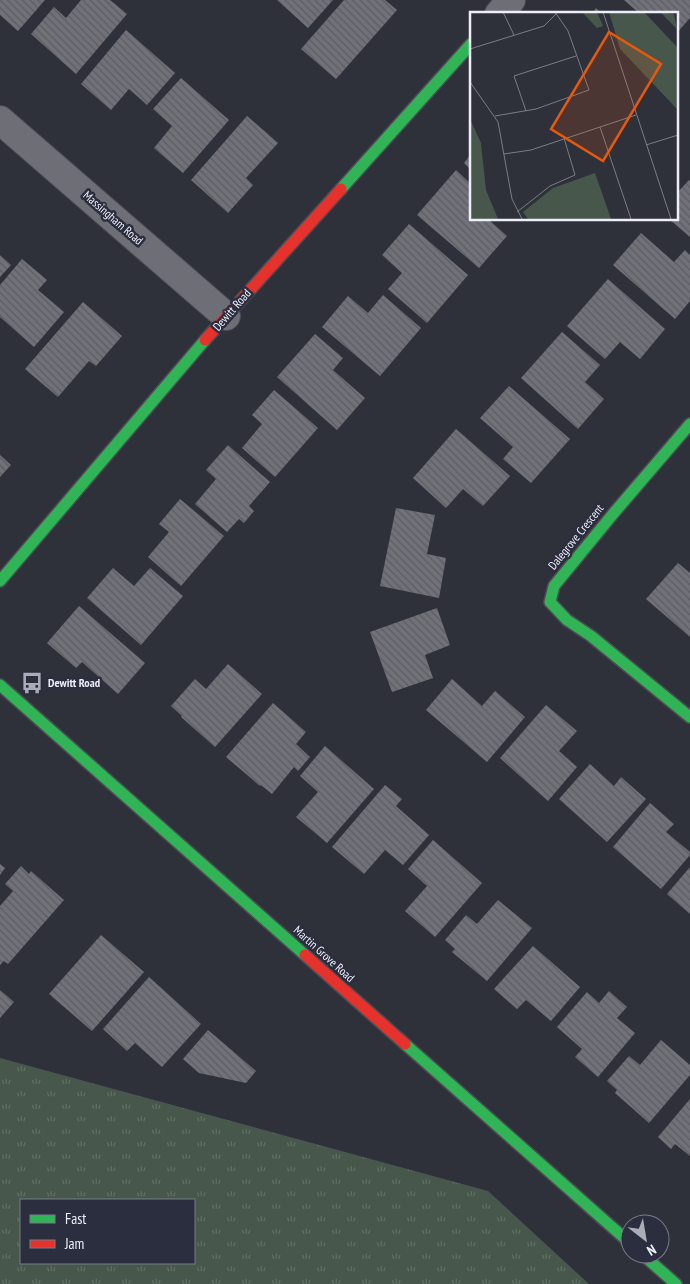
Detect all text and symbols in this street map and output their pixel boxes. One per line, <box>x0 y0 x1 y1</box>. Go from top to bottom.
inset map <box>470 12 678 220</box>
street label: Massingham Road <box>80 188 146 248</box>
street label: Dewitt Road <box>209 286 254 334</box>
street label: Dalegrove Crescent <box>545 500 607 572</box>
bus stop icon: Dewitt Road <box>19 670 45 696</box>
place label: Dewitt Road <box>48 675 100 690</box>
street label: Martin Grove Road <box>291 922 358 985</box>
legend <box>20 1199 195 1264</box>
text: Fast <box>65 1209 86 1228</box>
north arrow <box>620 1214 670 1264</box>
text: Jam <box>64 1234 84 1253</box>
text: N <box>644 1240 660 1260</box>

